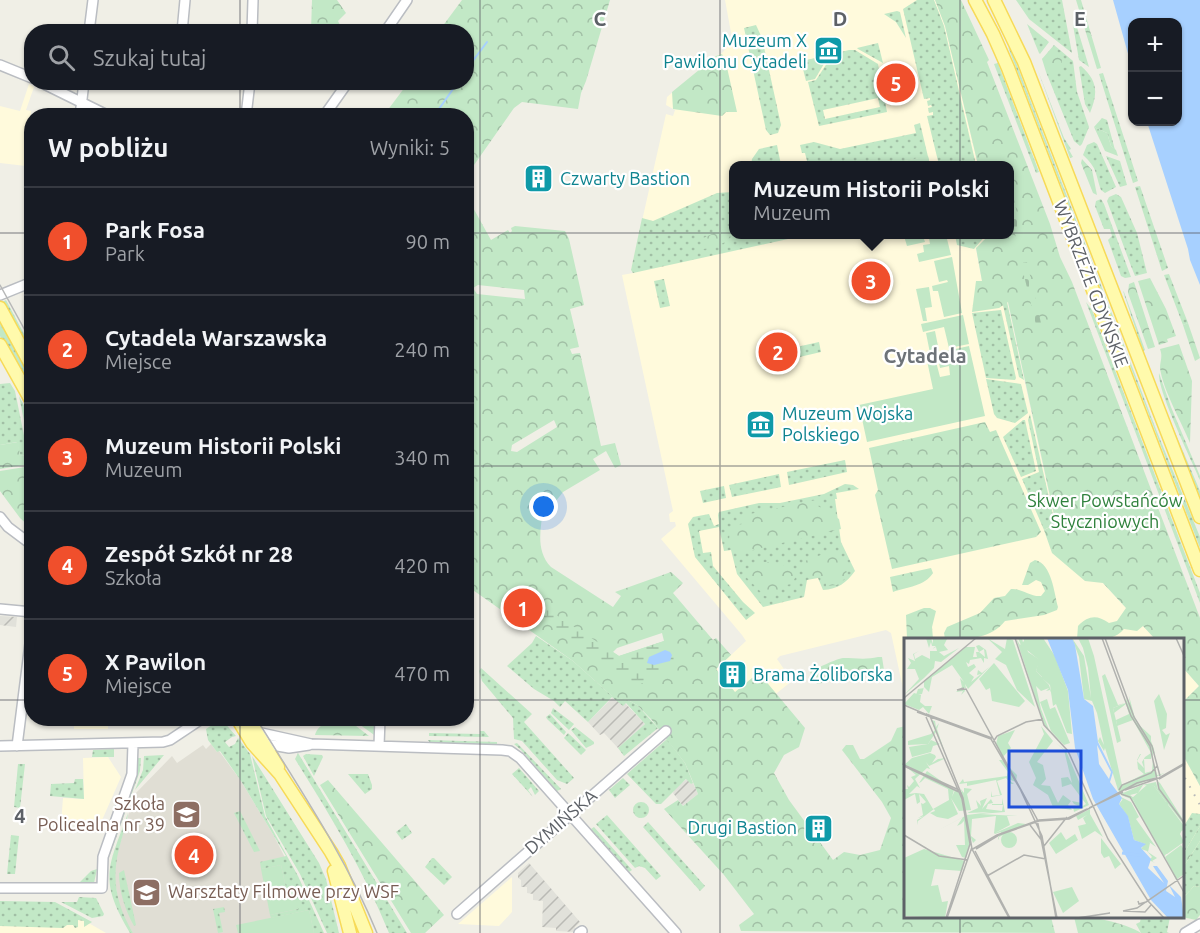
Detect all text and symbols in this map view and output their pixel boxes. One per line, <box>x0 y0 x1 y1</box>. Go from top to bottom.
text: C <box>594 7 607 30</box>
text: D <box>833 7 847 30</box>
text: E <box>1074 7 1086 30</box>
map controls <box>1128 18 1182 126</box>
button: + <box>1128 18 1182 72</box>
search box <box>24 24 474 90</box>
place label: Muzeum X Pawilonu Cytadeli <box>663 30 807 71</box>
museum icon: Muzeum X Pawilonu Cytadeli <box>812 35 844 67</box>
icon: search <box>45 41 78 74</box>
text: Szukaj tutaj <box>93 45 206 70</box>
pin: 5 <box>876 60 916 106</box>
button: − <box>1128 72 1182 126</box>
text: W pobliżu <box>48 133 169 162</box>
text: Wyniki: 5 <box>370 136 450 159</box>
popup <box>729 161 1014 239</box>
building icon: Czwarty Bastion <box>523 163 555 195</box>
place label: Czwarty Bastion <box>560 168 690 188</box>
text: Muzeum Historii Polski <box>753 176 990 201</box>
street label: WYBRZEŻE GDYŃSKIE <box>1051 197 1134 370</box>
text: Muzeum <box>753 201 831 224</box>
text: Park Fosa <box>105 217 205 242</box>
text: 1 <box>62 230 73 253</box>
text: 90 m <box>406 230 450 253</box>
text: Park <box>105 242 145 265</box>
pin: 3 <box>852 258 890 304</box>
text: Cytadela Warszawska <box>105 325 327 350</box>
pin: 2 <box>758 330 798 374</box>
text: 2 <box>62 338 73 361</box>
text: 240 m <box>394 338 450 361</box>
district label: Cytadela <box>883 344 967 367</box>
text: Miejsce <box>105 350 172 373</box>
place label: Muzeum Wojska Polskiego <box>782 403 913 444</box>
museum icon: Muzeum Wojska Polskiego <box>745 408 777 440</box>
text: Muzeum Historii Polski <box>105 433 341 458</box>
text: 3 <box>62 446 73 469</box>
text: 340 m <box>394 446 450 469</box>
text: Muzeum <box>105 458 183 481</box>
park label: Skwer Powstańców Styczniowych <box>1027 490 1183 531</box>
your location <box>529 492 558 521</box>
text: Zespół Szkół nr 28 <box>105 541 293 566</box>
text: 4 <box>62 554 73 577</box>
text: 420 m <box>394 554 450 577</box>
text: Szkoła <box>105 566 162 589</box>
pin: 1 <box>504 586 542 630</box>
inset map <box>904 638 1185 918</box>
text: X Pawilon <box>105 649 206 674</box>
building icon: Brama Żoliborska <box>716 659 748 691</box>
text: 5 <box>62 662 73 685</box>
text: 470 m <box>394 662 450 685</box>
place label: Brama Żoliborska <box>753 664 893 684</box>
text: Miejsce <box>105 674 172 697</box>
street label: DYMIŃSKA <box>520 784 600 858</box>
place label: Szkoła Policealna nr 39 <box>37 793 165 834</box>
school or university icon: Szkoła Policealna nr 39 <box>170 798 202 830</box>
text: 4 <box>14 804 26 827</box>
building icon: Drugi Bastion <box>802 812 834 844</box>
place label: Drugi Bastion <box>688 817 797 837</box>
pin: 4 <box>174 832 214 878</box>
school or university icon: Warsztaty Filmowe przy WSF <box>131 876 163 908</box>
place label: Warsztaty Filmowe przy WSF <box>168 881 399 901</box>

